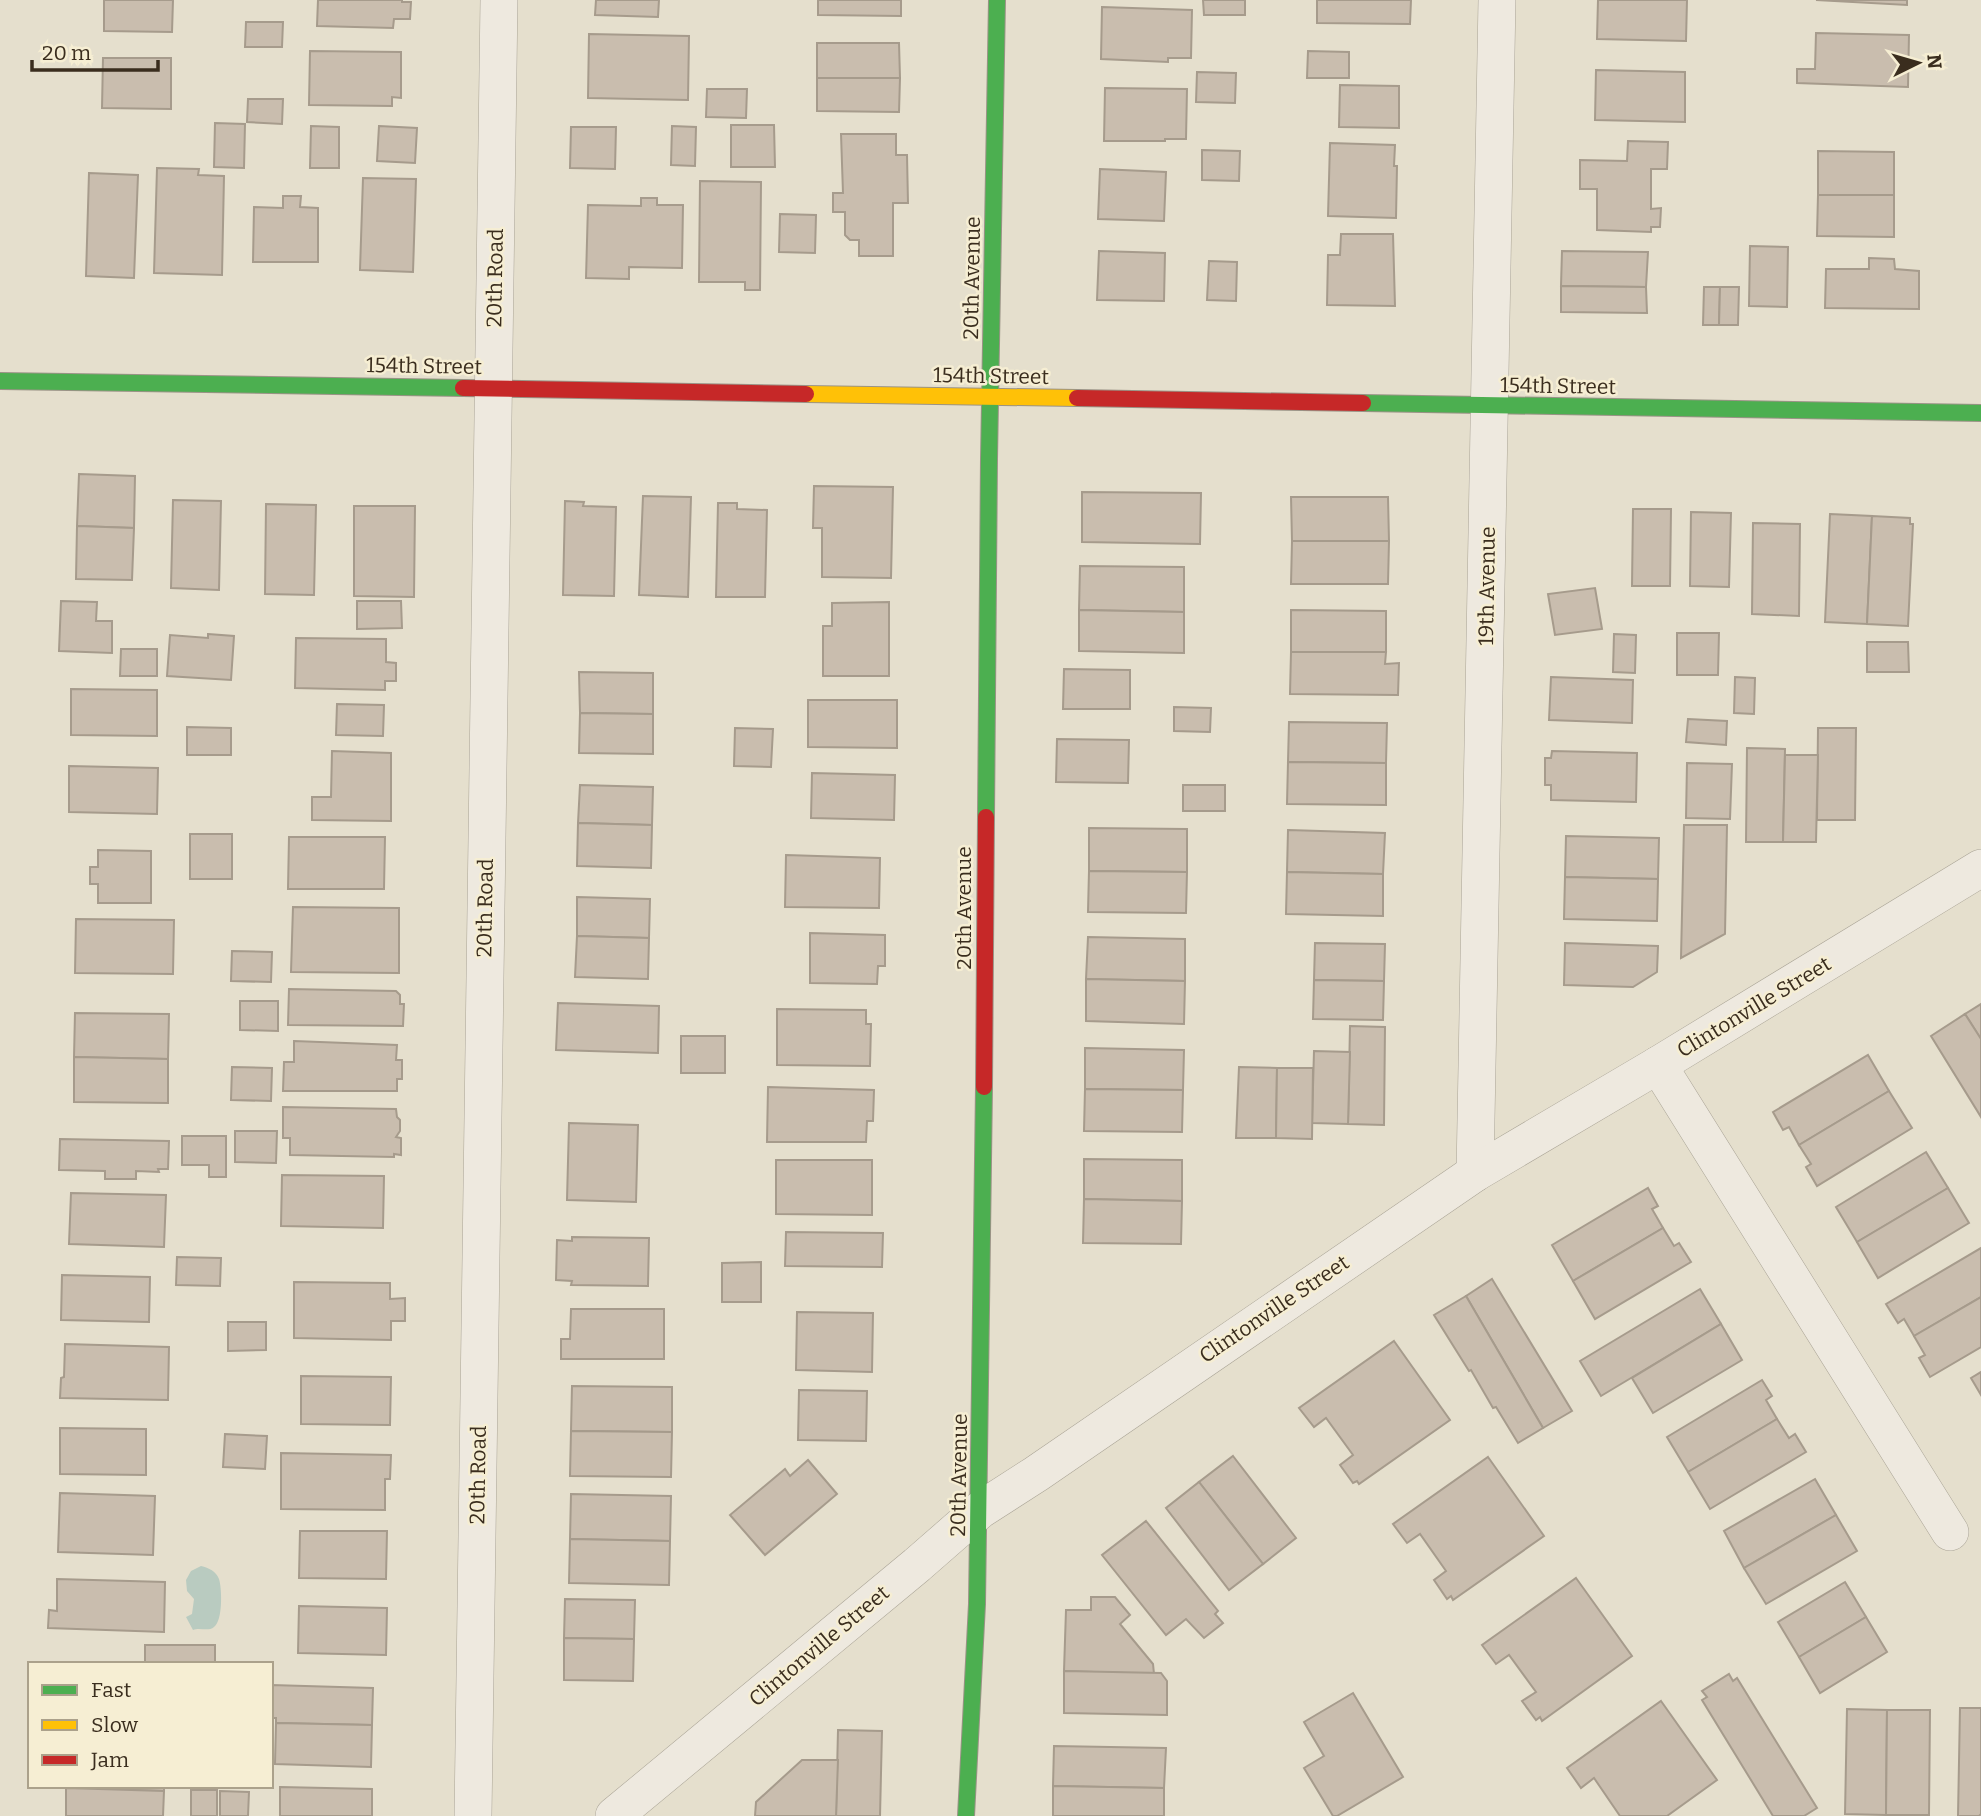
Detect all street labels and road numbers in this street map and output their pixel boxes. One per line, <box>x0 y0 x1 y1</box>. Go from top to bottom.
street label: 20th Avenue <box>958 216 986 340</box>
street label: 20th Road <box>481 228 509 328</box>
street label: 154th Street <box>366 352 483 380</box>
street label: 154th Street <box>933 362 1050 390</box>
street label: 154th Street <box>1500 372 1617 400</box>
street label: 19th Avenue <box>1473 526 1501 646</box>
street label: 20th Avenue <box>951 846 977 970</box>
street label: 20th Road <box>471 858 499 958</box>
street label: Clintonville Street <box>1672 951 1836 1063</box>
street label: Clintonville Street <box>1194 1249 1354 1369</box>
street label: 20th Avenue <box>945 1413 973 1537</box>
street label: 20th Road <box>464 1425 492 1525</box>
street label: Clintonville Street <box>744 1580 895 1712</box>

